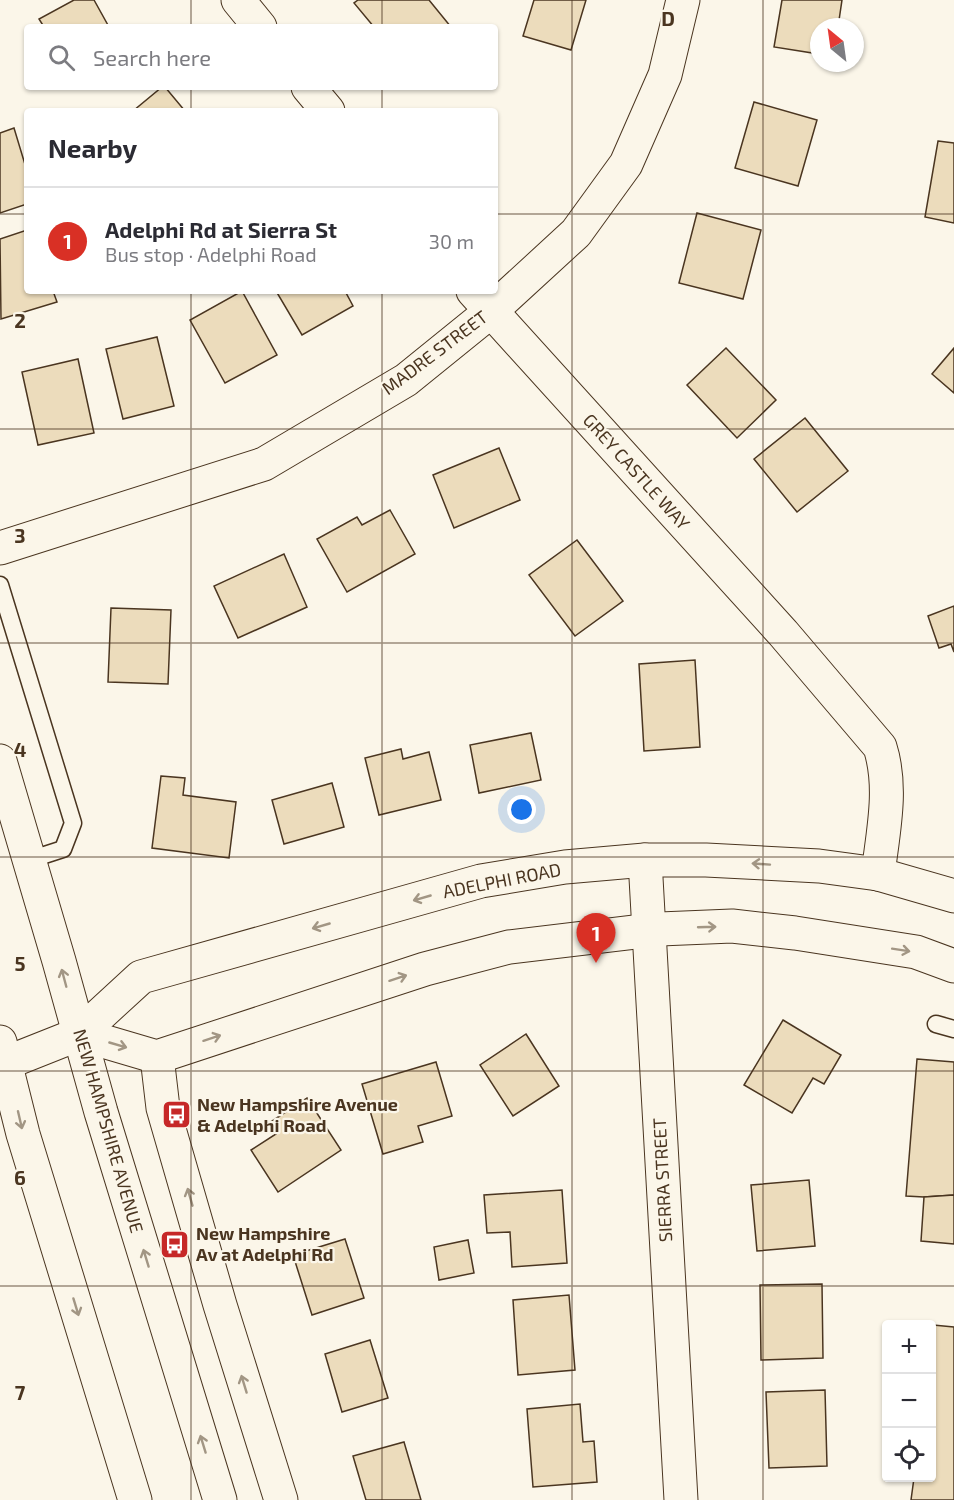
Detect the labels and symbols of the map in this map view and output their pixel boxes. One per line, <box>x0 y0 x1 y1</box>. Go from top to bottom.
text: D <box>661 6 675 30</box>
north arrow <box>810 18 864 72</box>
street label: MADRE STREET <box>377 305 492 399</box>
text: 2 <box>14 308 26 332</box>
street label: GREY CASTLE WAY <box>579 409 695 534</box>
text: 3 <box>14 523 26 547</box>
text: 4 <box>14 737 27 761</box>
your location <box>507 795 536 824</box>
street label: ADELPHI ROAD <box>441 858 563 902</box>
one-way arrow <box>751 858 771 869</box>
one-way arrow <box>413 892 432 904</box>
pin: 1 <box>576 914 616 963</box>
one-way arrow <box>312 921 331 932</box>
one-way arrow <box>697 922 717 933</box>
one-way arrow <box>890 945 910 956</box>
text: 5 <box>14 951 26 975</box>
one-way arrow <box>58 969 69 988</box>
one-way arrow <box>388 972 407 983</box>
street label: NEW HAMPSHIRE AVENUE <box>69 1026 149 1235</box>
one-way arrow <box>202 1032 221 1043</box>
one-way arrow <box>108 1040 127 1051</box>
place label: New Hampshire Avenue & Adelphi Road <box>197 1093 398 1136</box>
bus stop icon: New Hampshire Avenue & Adelphi Road <box>160 1099 192 1131</box>
one-way arrow <box>14 1110 26 1129</box>
street label: SIERRA STREET <box>648 1117 676 1243</box>
text: 6 <box>14 1165 26 1189</box>
one-way arrow <box>184 1188 195 1207</box>
place label: New Hampshire Av at Adelphi Rd <box>196 1222 334 1265</box>
bus stop icon: New Hampshire Av at Adelphi Rd <box>159 1228 191 1260</box>
one-way arrow <box>140 1249 151 1268</box>
one-way arrow <box>71 1297 82 1316</box>
one-way arrow <box>238 1375 249 1394</box>
text: 7 <box>15 1380 26 1404</box>
one-way arrow <box>197 1435 208 1454</box>

